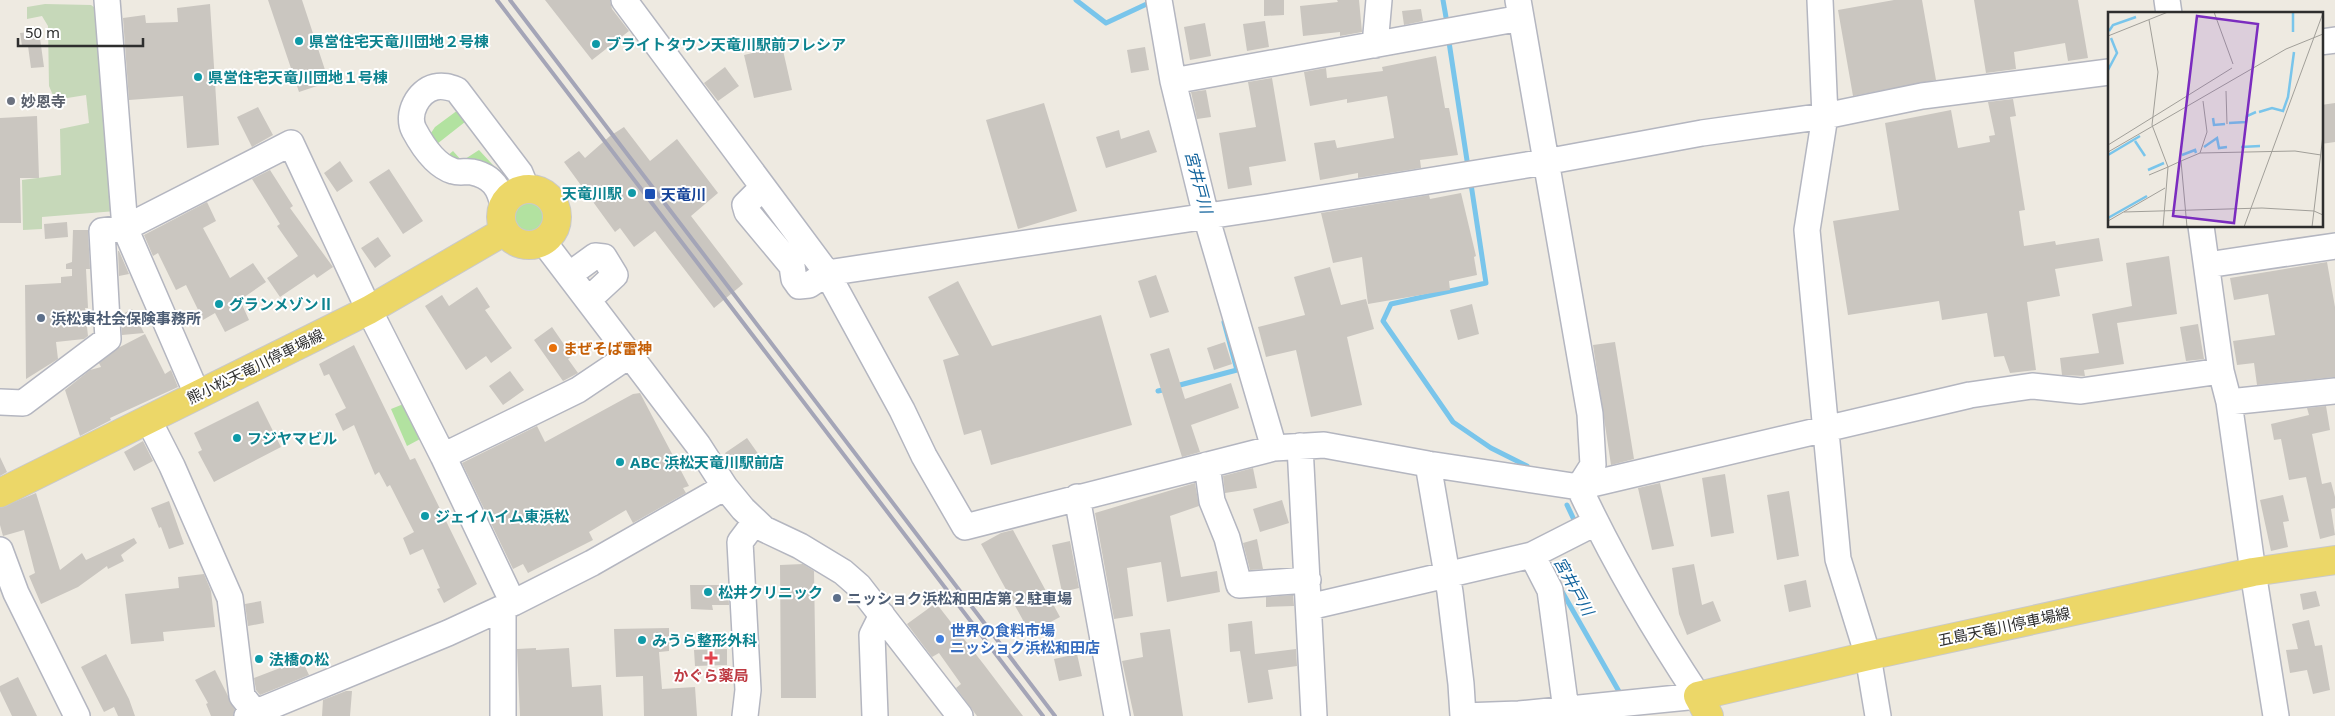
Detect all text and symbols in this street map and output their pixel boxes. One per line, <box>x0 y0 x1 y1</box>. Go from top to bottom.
inset map <box>2108 12 2322 228</box>
scale bar <box>18 15 142 47</box>
text: 50 m <box>25 22 60 42</box>
place label: 県営住宅天竜川団地２号棟 <box>309 31 489 51</box>
place label: ブライトタウン天竜川駅前フレシア <box>606 34 846 54</box>
marker: 県営住宅天竜川団地２号棟 <box>293 35 305 47</box>
marker: ブライトタウン天竜川駅前フレシア <box>590 38 602 50</box>
place label: 県営住宅天竜川団地１号棟 <box>208 67 388 87</box>
marker: 県営住宅天竜川団地１号棟 <box>192 71 204 83</box>
place label: 妙恩寺 <box>21 91 66 111</box>
marker: 妙恩寺 <box>5 95 17 107</box>
water label: 宮井戸川 <box>1180 148 1218 218</box>
place label: 天竜川駅 <box>562 183 622 203</box>
place label: 天竜川 <box>661 184 706 204</box>
marker: 天竜川駅 <box>626 187 638 199</box>
marker: 天竜川 <box>643 187 657 201</box>
place label: グランメゾンⅡ <box>229 294 334 314</box>
marker: グランメゾンⅡ <box>213 298 225 310</box>
place label: 浜松東社会保険事務所 <box>51 308 201 328</box>
marker: 浜松東社会保険事務所 <box>35 312 47 324</box>
street label: 熊小松天竜川停車場線 <box>183 324 327 408</box>
place label: まぜそば雷神 <box>563 338 653 358</box>
marker: まぜそば雷神 <box>547 342 559 354</box>
place label: フジヤマビル <box>247 428 337 448</box>
marker: フジヤマビル <box>231 432 243 444</box>
place label: ABC 浜松天竜川駅前店 <box>630 452 784 472</box>
marker: ABC 浜松天竜川駅前店 <box>614 456 626 468</box>
place label: ジェイハイム東浜松 <box>435 506 569 526</box>
marker: ジェイハイム東浜松 <box>419 510 431 522</box>
water label: 宮井戸川 <box>1549 553 1600 621</box>
place label: 松井クリニック <box>718 582 823 602</box>
marker: 松井クリニック <box>702 586 714 598</box>
place label: ニッショク浜松和田店第２駐車場 <box>847 588 1072 608</box>
marker: ニッショク浜松和田店第２駐車場 <box>831 592 843 604</box>
street label: 五島天竜川停車場線 <box>1936 602 2072 650</box>
place label: 世界の食料市場 ニッショク浜松和田店 <box>950 620 1100 657</box>
place label: みうら整形外科 <box>652 630 757 650</box>
marker: 世界の食料市場 ニッショク浜松和田店 <box>934 633 946 645</box>
marker: みうら整形外科 <box>636 634 648 646</box>
place label: 法橋の松 <box>269 649 329 669</box>
marker: かぐら薬局 <box>705 652 717 664</box>
marker: 法橋の松 <box>253 653 265 665</box>
place label: かぐら薬局 <box>673 665 749 685</box>

